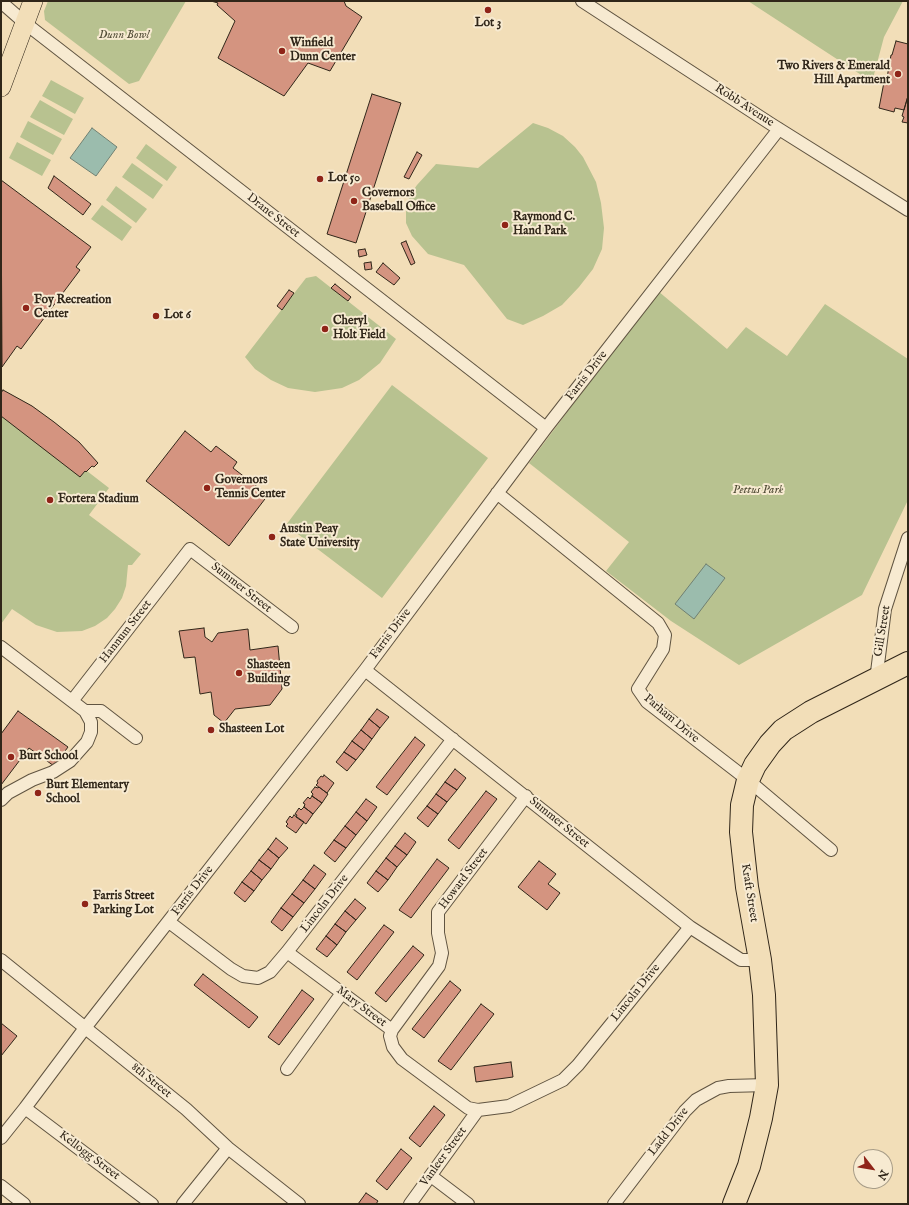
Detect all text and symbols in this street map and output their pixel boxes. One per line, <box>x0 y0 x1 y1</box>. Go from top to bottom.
marker: Lot 3 <box>483 5 493 15</box>
place label: Lot 3 <box>475 17 501 31</box>
park label: Dunn Bowl <box>99 29 149 43</box>
place label: Winfield Dunn Center <box>290 37 356 65</box>
marker: Winfield Dunn Center <box>277 46 287 56</box>
place label: Two Rivers & Emerald Hill Apartment <box>777 60 890 88</box>
marker: Two Rivers & Emerald Hill Apartment <box>893 69 903 79</box>
street label: Robb Avenue <box>712 82 776 130</box>
place label: Lot 50 <box>328 172 360 186</box>
marker: Lot 50 <box>315 174 325 184</box>
place label: Governors Baseball Office <box>362 187 436 215</box>
street label: Drane Street <box>244 191 302 241</box>
marker: Governors Baseball Office <box>349 196 359 206</box>
place label: Raymond C. Hand Park <box>513 211 575 239</box>
marker: Raymond C. Hand Park <box>500 220 510 230</box>
place label: Foy Recreation Center <box>34 294 111 322</box>
marker: Foy Recreation Center <box>21 303 31 313</box>
place label: Lot 6 <box>164 309 191 323</box>
marker: Lot 6 <box>151 311 161 321</box>
place label: Cheryl Holt Field <box>333 315 385 343</box>
marker: Cheryl Holt Field <box>320 324 330 334</box>
street label: Farris Drive <box>563 348 611 404</box>
place label: Governors Tennis Center <box>215 474 286 502</box>
marker: Governors Tennis Center <box>202 483 212 493</box>
park label: Pettus Park <box>733 484 783 498</box>
place label: Fortera Stadium <box>58 493 139 507</box>
marker: Fortera Stadium <box>45 495 55 505</box>
place label: Austin Peay State University <box>280 523 360 551</box>
marker: Austin Peay State University <box>267 532 277 542</box>
street label: Summer Street <box>208 560 274 616</box>
street label: Hannum Street <box>97 598 155 666</box>
street label: Gill Street <box>872 604 894 658</box>
street label: Farris Drive <box>367 606 415 662</box>
place label: Shasteen Building <box>247 659 290 687</box>
marker: Shasteen Building <box>234 668 244 678</box>
street label: Parham Drive <box>640 692 702 746</box>
place label: Shasteen Lot <box>219 723 284 737</box>
marker: Shasteen Lot <box>206 725 216 735</box>
place label: Burt School <box>19 750 78 764</box>
marker: Burt School <box>6 752 16 762</box>
place label: Burt Elementary School <box>46 779 129 807</box>
marker: Burt Elementary School <box>33 788 43 798</box>
street label: Summer Street <box>526 794 592 852</box>
street label: Howard Street <box>436 846 492 912</box>
street label: Farris Drive <box>169 863 217 919</box>
street label: Kraft Street <box>737 863 761 923</box>
street label: Lincoln Drive <box>298 872 352 936</box>
place label: Farris Street Parking Lot <box>93 890 154 918</box>
marker: Farris Street Parking Lot <box>80 899 90 909</box>
street label: Lincoln Drive <box>608 961 664 1025</box>
street label: Mary Street <box>333 983 389 1031</box>
street label: 8th Street <box>128 1060 174 1102</box>
street label: Ladd Drive <box>646 1105 692 1159</box>
street label: Vanleer Street <box>418 1125 470 1189</box>
street label: Kellogg Street <box>56 1128 122 1184</box>
north arrow <box>853 1149 893 1189</box>
text: N <box>874 1167 891 1182</box>

